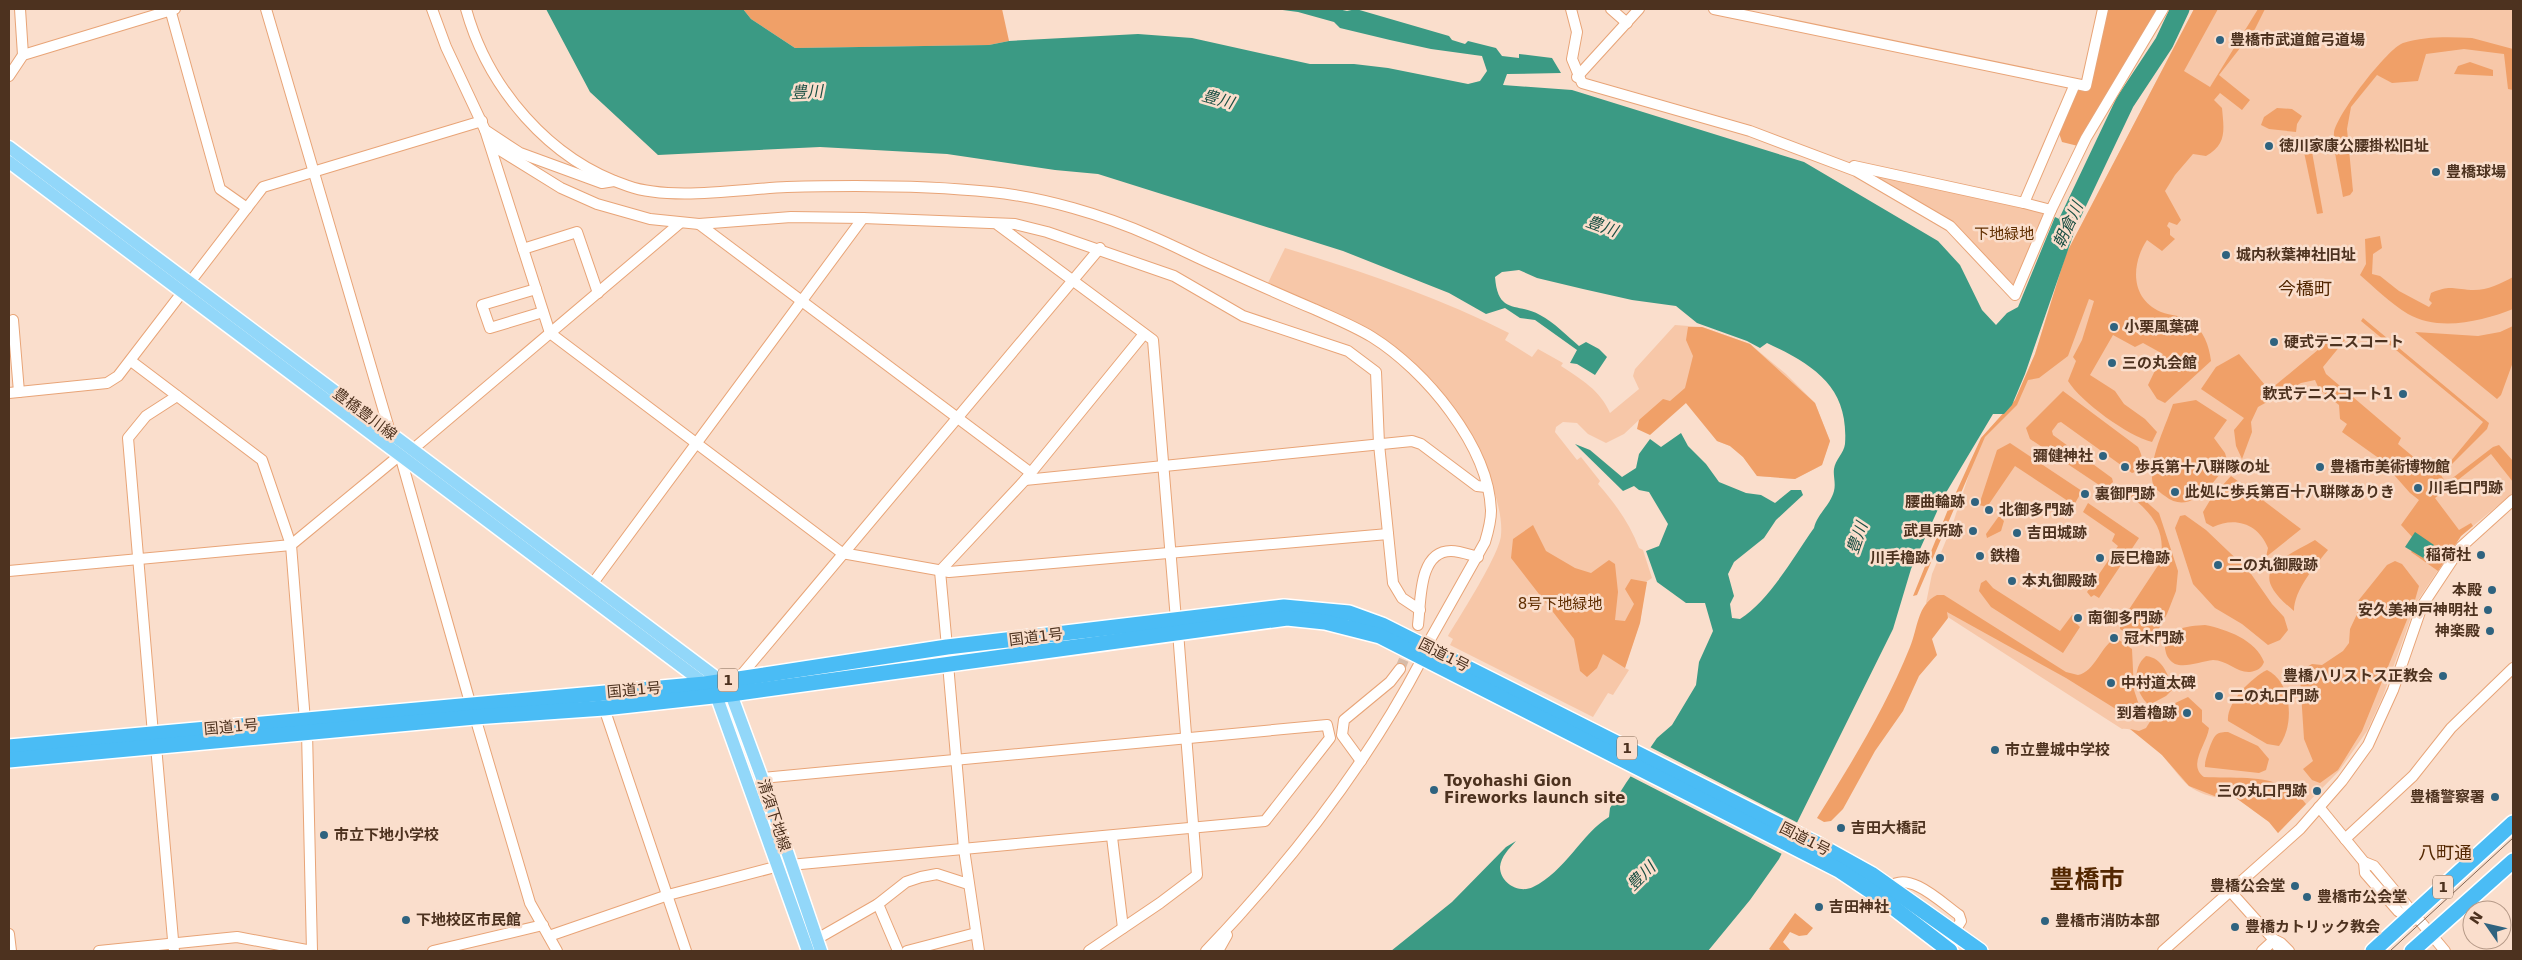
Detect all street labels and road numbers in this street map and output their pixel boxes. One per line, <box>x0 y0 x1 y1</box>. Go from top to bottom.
street label: 豊橋豊川線 <box>330 384 400 444</box>
street label: 国道1号 <box>1008 625 1064 649</box>
street label: 国道1号 <box>1416 635 1472 675</box>
road number: 1 <box>718 668 738 692</box>
street label: 国道1号 <box>606 679 662 701</box>
street label: 国道1号 <box>203 716 259 738</box>
road number: 1 <box>1617 736 1637 760</box>
street label: 清須下地線 <box>754 777 794 853</box>
street label: 国道1号 <box>1777 819 1833 859</box>
road number: 1 <box>2433 876 2453 899</box>

